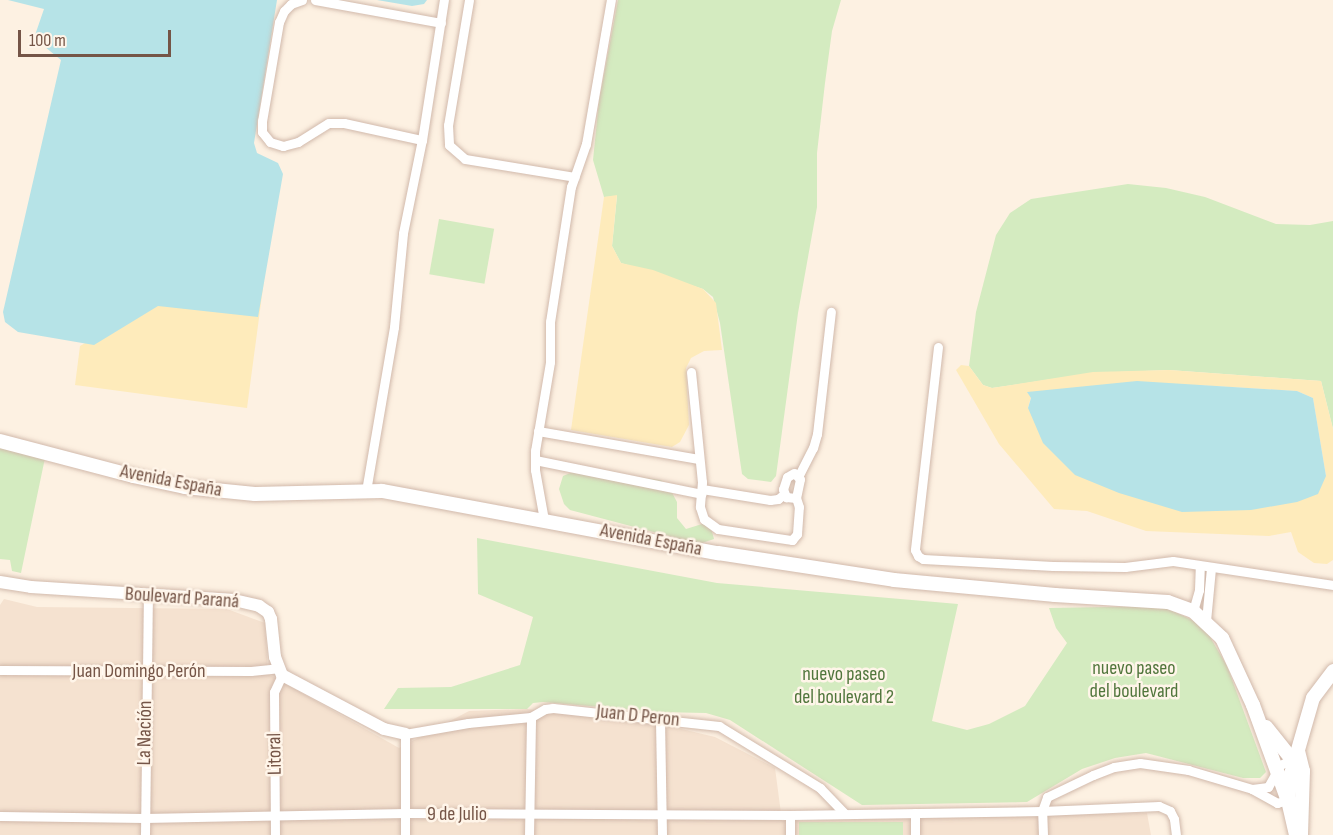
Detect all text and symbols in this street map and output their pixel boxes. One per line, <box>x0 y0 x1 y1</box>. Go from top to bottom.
scale bar <box>21 18 174 56</box>
text: 100 m <box>29 30 66 51</box>
street label: Avenida España <box>118 459 224 503</box>
street label: Avenida España <box>598 518 704 562</box>
street label: Boulevard Paraná <box>124 582 240 614</box>
park label: nuevo paseo del boulevard <box>1090 656 1178 703</box>
street label: Juan Domingo Perón <box>72 659 206 683</box>
park label: nuevo paseo del boulevard 2 <box>794 662 894 709</box>
street label: La Nación <box>132 700 158 766</box>
street label: Juan D Peron <box>595 700 681 732</box>
street label: Litoral <box>263 733 287 775</box>
street label: 9 de Julio <box>427 802 487 826</box>

